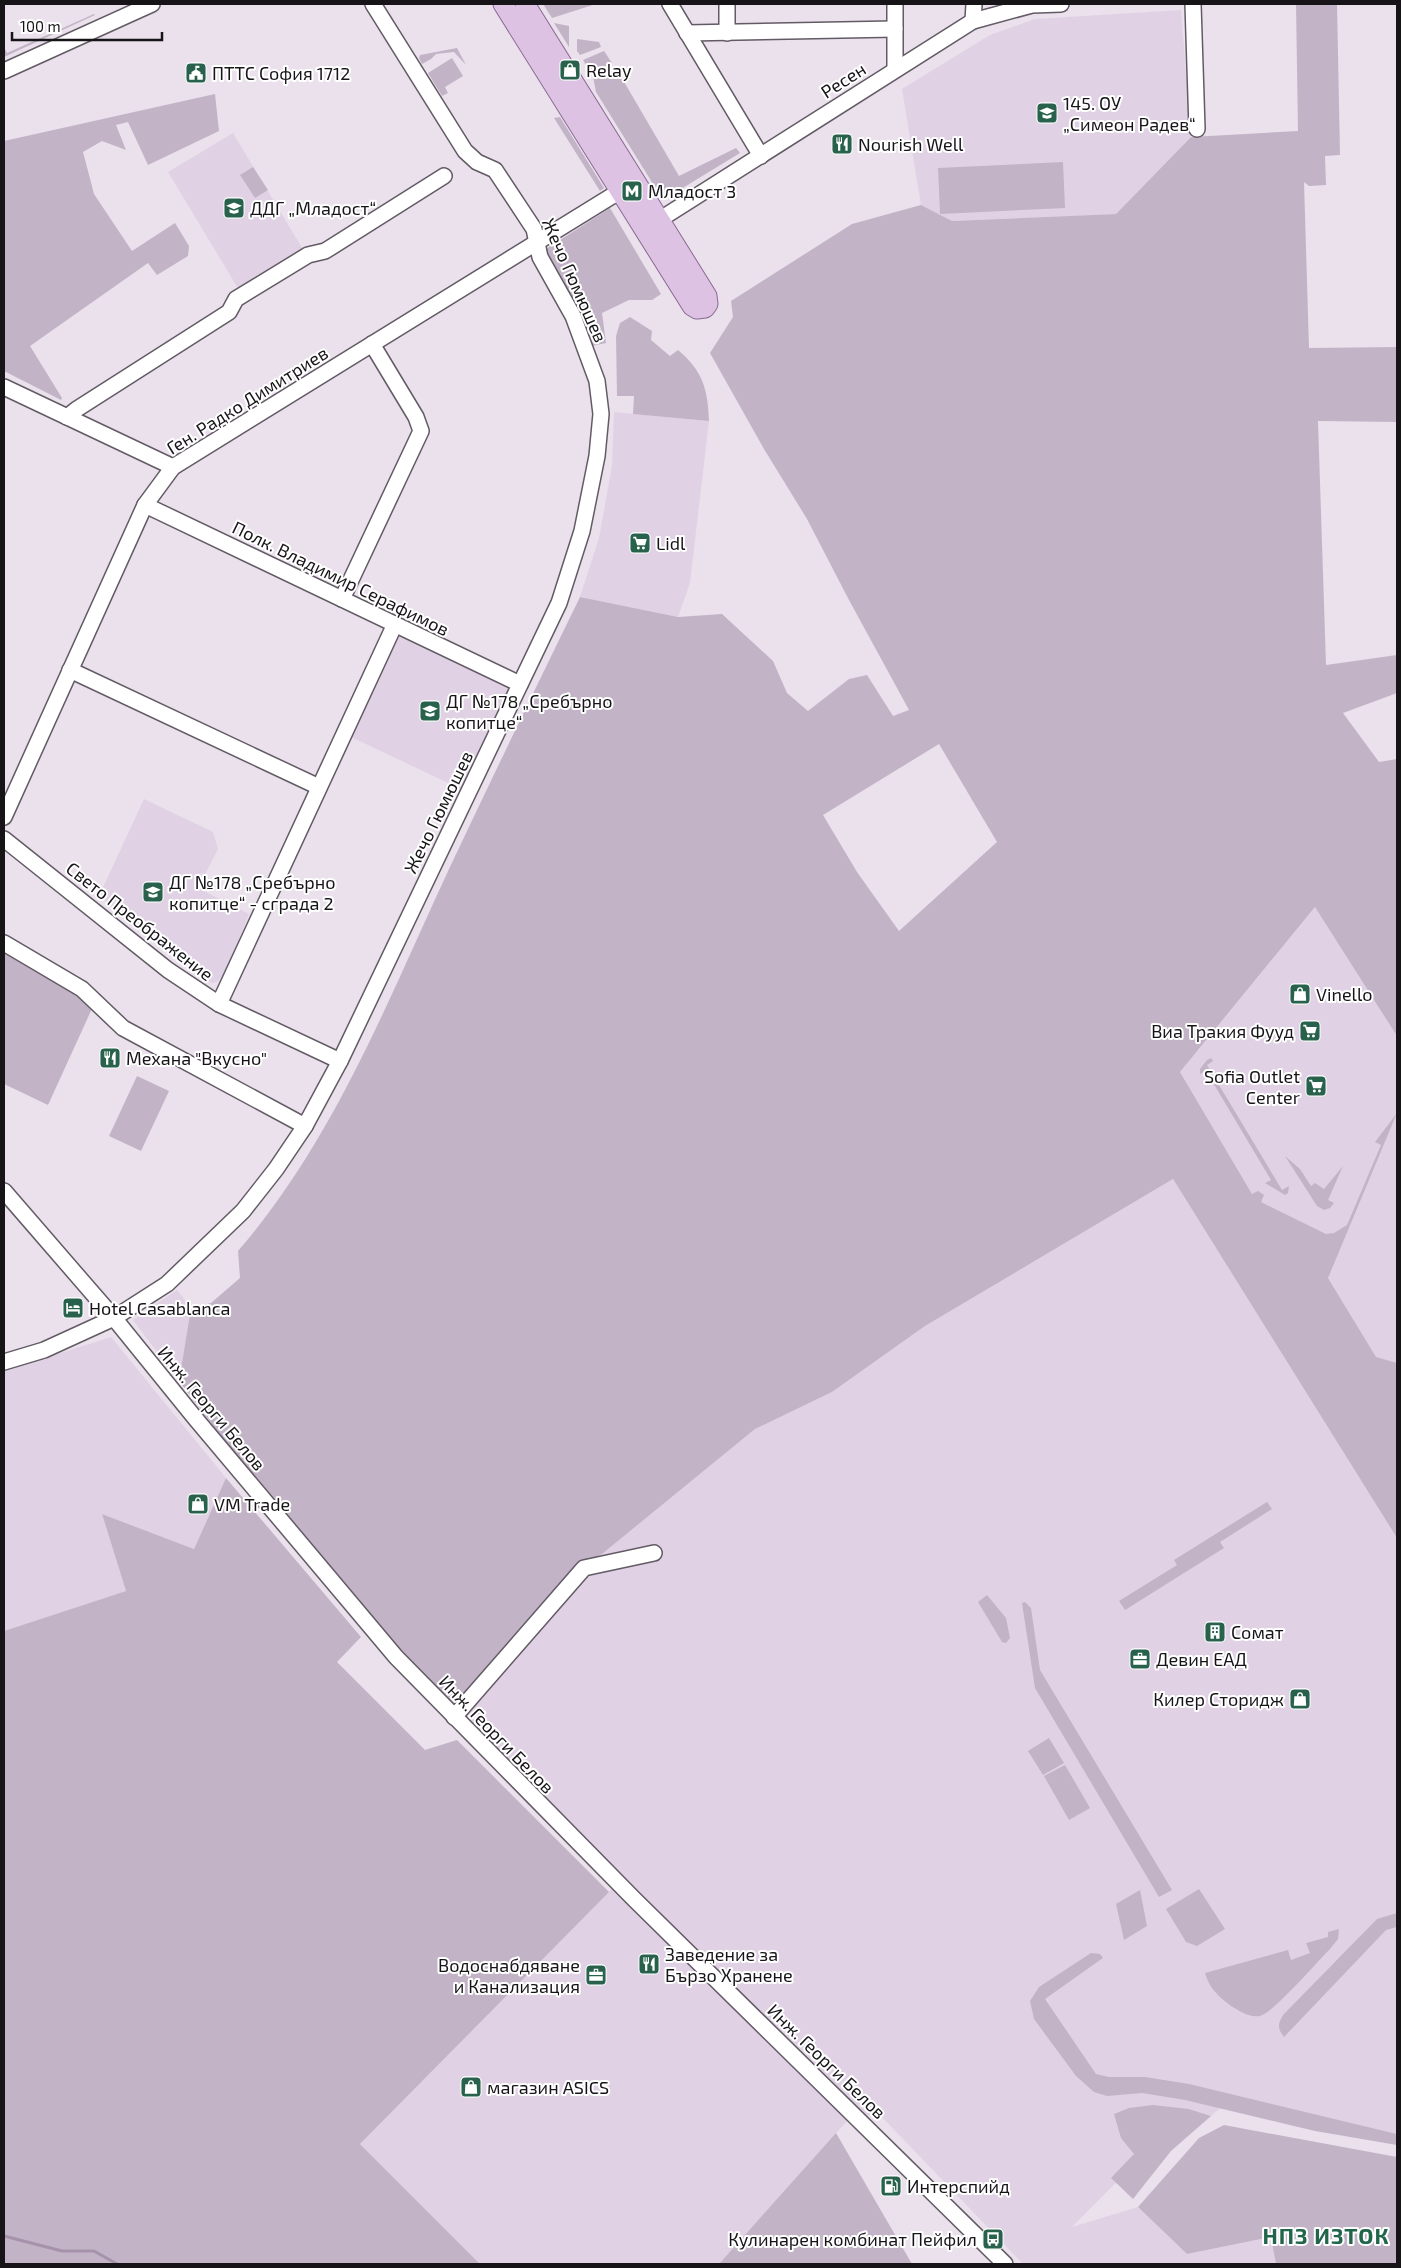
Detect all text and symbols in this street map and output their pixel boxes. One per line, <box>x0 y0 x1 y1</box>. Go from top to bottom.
scale bar <box>12 10 162 42</box>
text: 100 m <box>20 17 61 35</box>
street label: Ресен <box>816 57 870 103</box>
shop icon: Relay <box>558 58 582 82</box>
place label: Relay <box>586 59 632 81</box>
public building icon: ПТТС София 1712 <box>184 61 208 85</box>
place label: ПТТС София 1712 <box>212 62 350 84</box>
place label: 145. ОУ „Симеон Радев“ <box>1063 92 1196 135</box>
school or university icon: 145. ОУ „Симеон Радев“ <box>1035 101 1059 125</box>
restaurant icon: Nourish Well <box>830 132 854 156</box>
place label: Nourish Well <box>858 133 964 155</box>
metro station icon: Младост 3 <box>620 179 644 203</box>
place label: Младост 3 <box>648 180 736 202</box>
school or university icon: ДДГ „Младост“ <box>222 196 246 220</box>
place label: ДДГ „Младост“ <box>250 197 376 219</box>
street label: Жечо Гюмюшев <box>538 214 612 346</box>
street label: Ген. Радко Димитриев <box>162 341 332 459</box>
street label: Полк. Владимир Серафимов <box>229 516 453 640</box>
supermarket icon: Lidl <box>628 531 652 555</box>
place label: Lidl <box>656 532 686 554</box>
place label: ДГ №178 „Сребърно копитце“ <box>446 690 613 733</box>
school or university icon: ДГ №178 „Сребърно копитце“ <box>418 699 442 723</box>
street label: Жечо Гюмюшев <box>399 747 477 877</box>
street label: Свето Преображение <box>62 857 218 985</box>
place label: ДГ №178 „Сребърно копитце“ - сграда 2 <box>169 871 336 914</box>
school or university icon: ДГ №178 „Сребърно копитце“ - сграда 2 <box>141 880 165 904</box>
shop icon: Vinello <box>1288 982 1312 1006</box>
place label: Vinello <box>1316 983 1372 1005</box>
supermarket icon: Виа Тракия Фууд <box>1298 1019 1322 1043</box>
place label: Виа Тракия Фууд <box>1151 1020 1294 1042</box>
restaurant icon: Механа "Вкусно" <box>98 1046 122 1070</box>
place label: Механа "Вкусно" <box>126 1047 267 1069</box>
place label: Sofia Outlet Center <box>1204 1065 1300 1108</box>
supermarket icon: Sofia Outlet Center <box>1304 1074 1328 1098</box>
hotel icon: Hotel Casablanca <box>61 1296 85 1320</box>
place label: Hotel Casablanca <box>89 1297 230 1319</box>
street label: Инж. Георги Белов <box>153 1341 271 1475</box>
shop icon: VM Trade <box>186 1492 210 1516</box>
place label: VM Trade <box>214 1493 290 1515</box>
building icon: Сомат <box>1203 1620 1227 1644</box>
place label: Сомат <box>1231 1621 1284 1643</box>
office icon: Девин ЕАД <box>1128 1647 1152 1671</box>
place label: Девин ЕАД <box>1156 1648 1247 1670</box>
street label: Инж. Георги Белов <box>435 1670 559 1798</box>
shop icon: Килер Сторидж <box>1288 1687 1312 1711</box>
place label: Килер Сторидж <box>1153 1688 1284 1710</box>
place label: Заведение за Бързо Хранене <box>665 1943 793 1986</box>
restaurant icon: Заведение за Бързо Хранене <box>637 1952 661 1976</box>
place label: Водоснабдяване и Канализация <box>438 1954 580 1997</box>
office icon: Водоснабдяване и Канализация <box>584 1963 608 1987</box>
street label: Инж. Георги Белов <box>763 1999 891 2123</box>
shop icon: магазин ASICS <box>459 2075 483 2099</box>
place label: магазин ASICS <box>487 2076 609 2098</box>
fuel station icon: Интерспийд <box>879 2174 903 2198</box>
place label: Интерспийд <box>907 2175 1010 2197</box>
district label: НПЗ ИЗТОК <box>1262 2222 1390 2248</box>
bus stop icon: Кулинарен комбинат Пейфил <box>981 2227 1005 2251</box>
place label: Кулинарен комбинат Пейфил <box>728 2228 977 2250</box>

